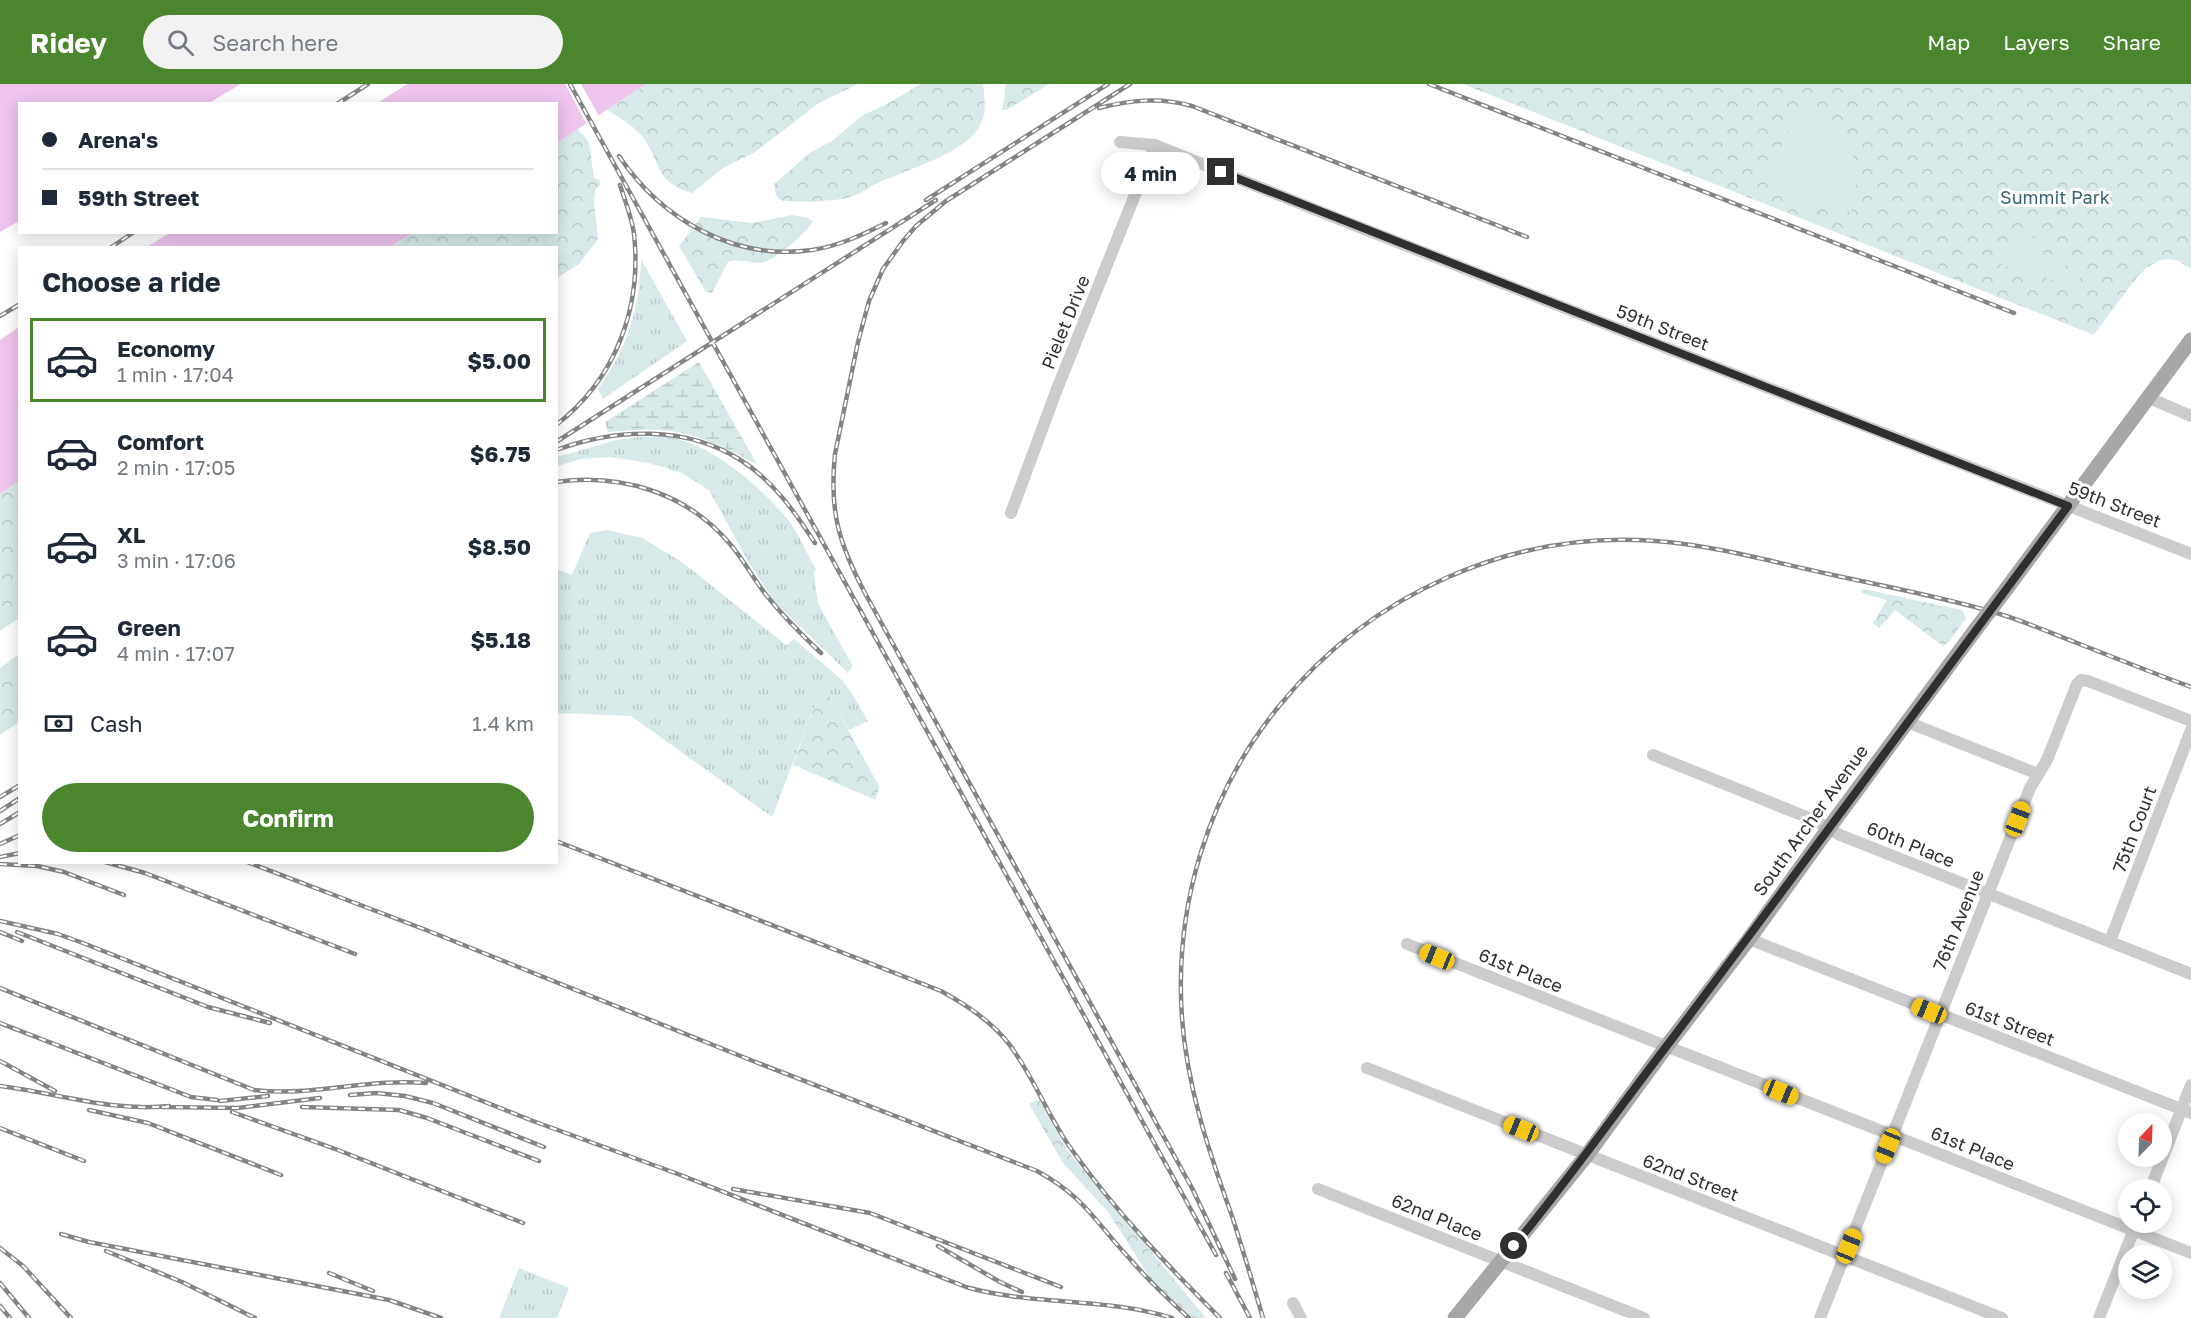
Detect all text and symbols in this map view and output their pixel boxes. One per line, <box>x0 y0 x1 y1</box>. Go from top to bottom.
search box <box>143 15 563 69</box>
text: Ridey <box>30 26 107 59</box>
icon: search <box>164 26 197 59</box>
text: Search here <box>212 29 338 56</box>
text: Map <box>1927 29 1970 55</box>
text: Layers <box>2003 29 2070 55</box>
text: Share <box>2103 29 2161 55</box>
text: Arena's <box>78 126 158 153</box>
callout: 4 min <box>1101 151 1200 193</box>
route end <box>1207 158 1234 185</box>
text: 4 min <box>1124 161 1177 185</box>
text: 59th Street <box>78 184 199 211</box>
park label: Summit Park <box>2000 186 2110 208</box>
text: Choose a ride <box>42 266 221 298</box>
street label: Pielet Drive <box>1036 272 1094 372</box>
street label: 59th Street <box>1614 299 1712 355</box>
icon: car <box>45 333 99 387</box>
text: Economy <box>117 335 215 362</box>
text: $5.00 <box>467 347 531 374</box>
text: 1 min · 17:04 <box>117 362 234 386</box>
icon: car <box>45 426 99 480</box>
text: Comfort <box>117 428 204 455</box>
text: $6.75 <box>470 440 531 467</box>
text: 2 min · 17:05 <box>117 455 235 479</box>
street label: 59th Street <box>2066 476 2164 532</box>
icon: car <box>45 519 99 573</box>
text: XL <box>117 521 145 548</box>
text: $8.50 <box>467 533 531 560</box>
text: 3 min · 17:06 <box>117 548 236 572</box>
icon: car <box>45 612 99 666</box>
text: Green <box>117 614 181 641</box>
text: $5.18 <box>470 626 531 653</box>
text: 4 min · 17:07 <box>117 641 235 665</box>
icon: cash <box>42 707 75 740</box>
text: Cash <box>90 710 143 737</box>
text: 1.4 km <box>472 711 534 735</box>
street label: South Archer Avenue <box>1748 740 1872 900</box>
street label: 75th Court <box>2107 782 2161 876</box>
button: Confirm <box>42 783 534 852</box>
car <box>2003 799 2033 839</box>
street label: 60th Place <box>1864 816 1958 872</box>
street label: 76th Avenue <box>1928 866 1988 974</box>
car <box>1417 942 1457 972</box>
street label: 61st Place <box>1476 943 1566 997</box>
car <box>1909 996 1949 1026</box>
street label: 61st Street <box>1962 996 2058 1050</box>
car <box>1761 1077 1801 1107</box>
north arrow <box>2118 1113 2172 1167</box>
map controls <box>2118 1113 2172 1299</box>
car <box>1501 1114 1541 1144</box>
street label: 61st Place <box>1928 1121 2018 1175</box>
car <box>1873 1126 1903 1166</box>
street label: 62nd Street <box>1640 1149 1742 1205</box>
button: locate <box>2118 1179 2172 1233</box>
street label: 62nd Place <box>1388 1189 1486 1245</box>
car <box>1834 1226 1864 1266</box>
route start <box>1500 1232 1527 1259</box>
button: layers <box>2118 1245 2172 1299</box>

